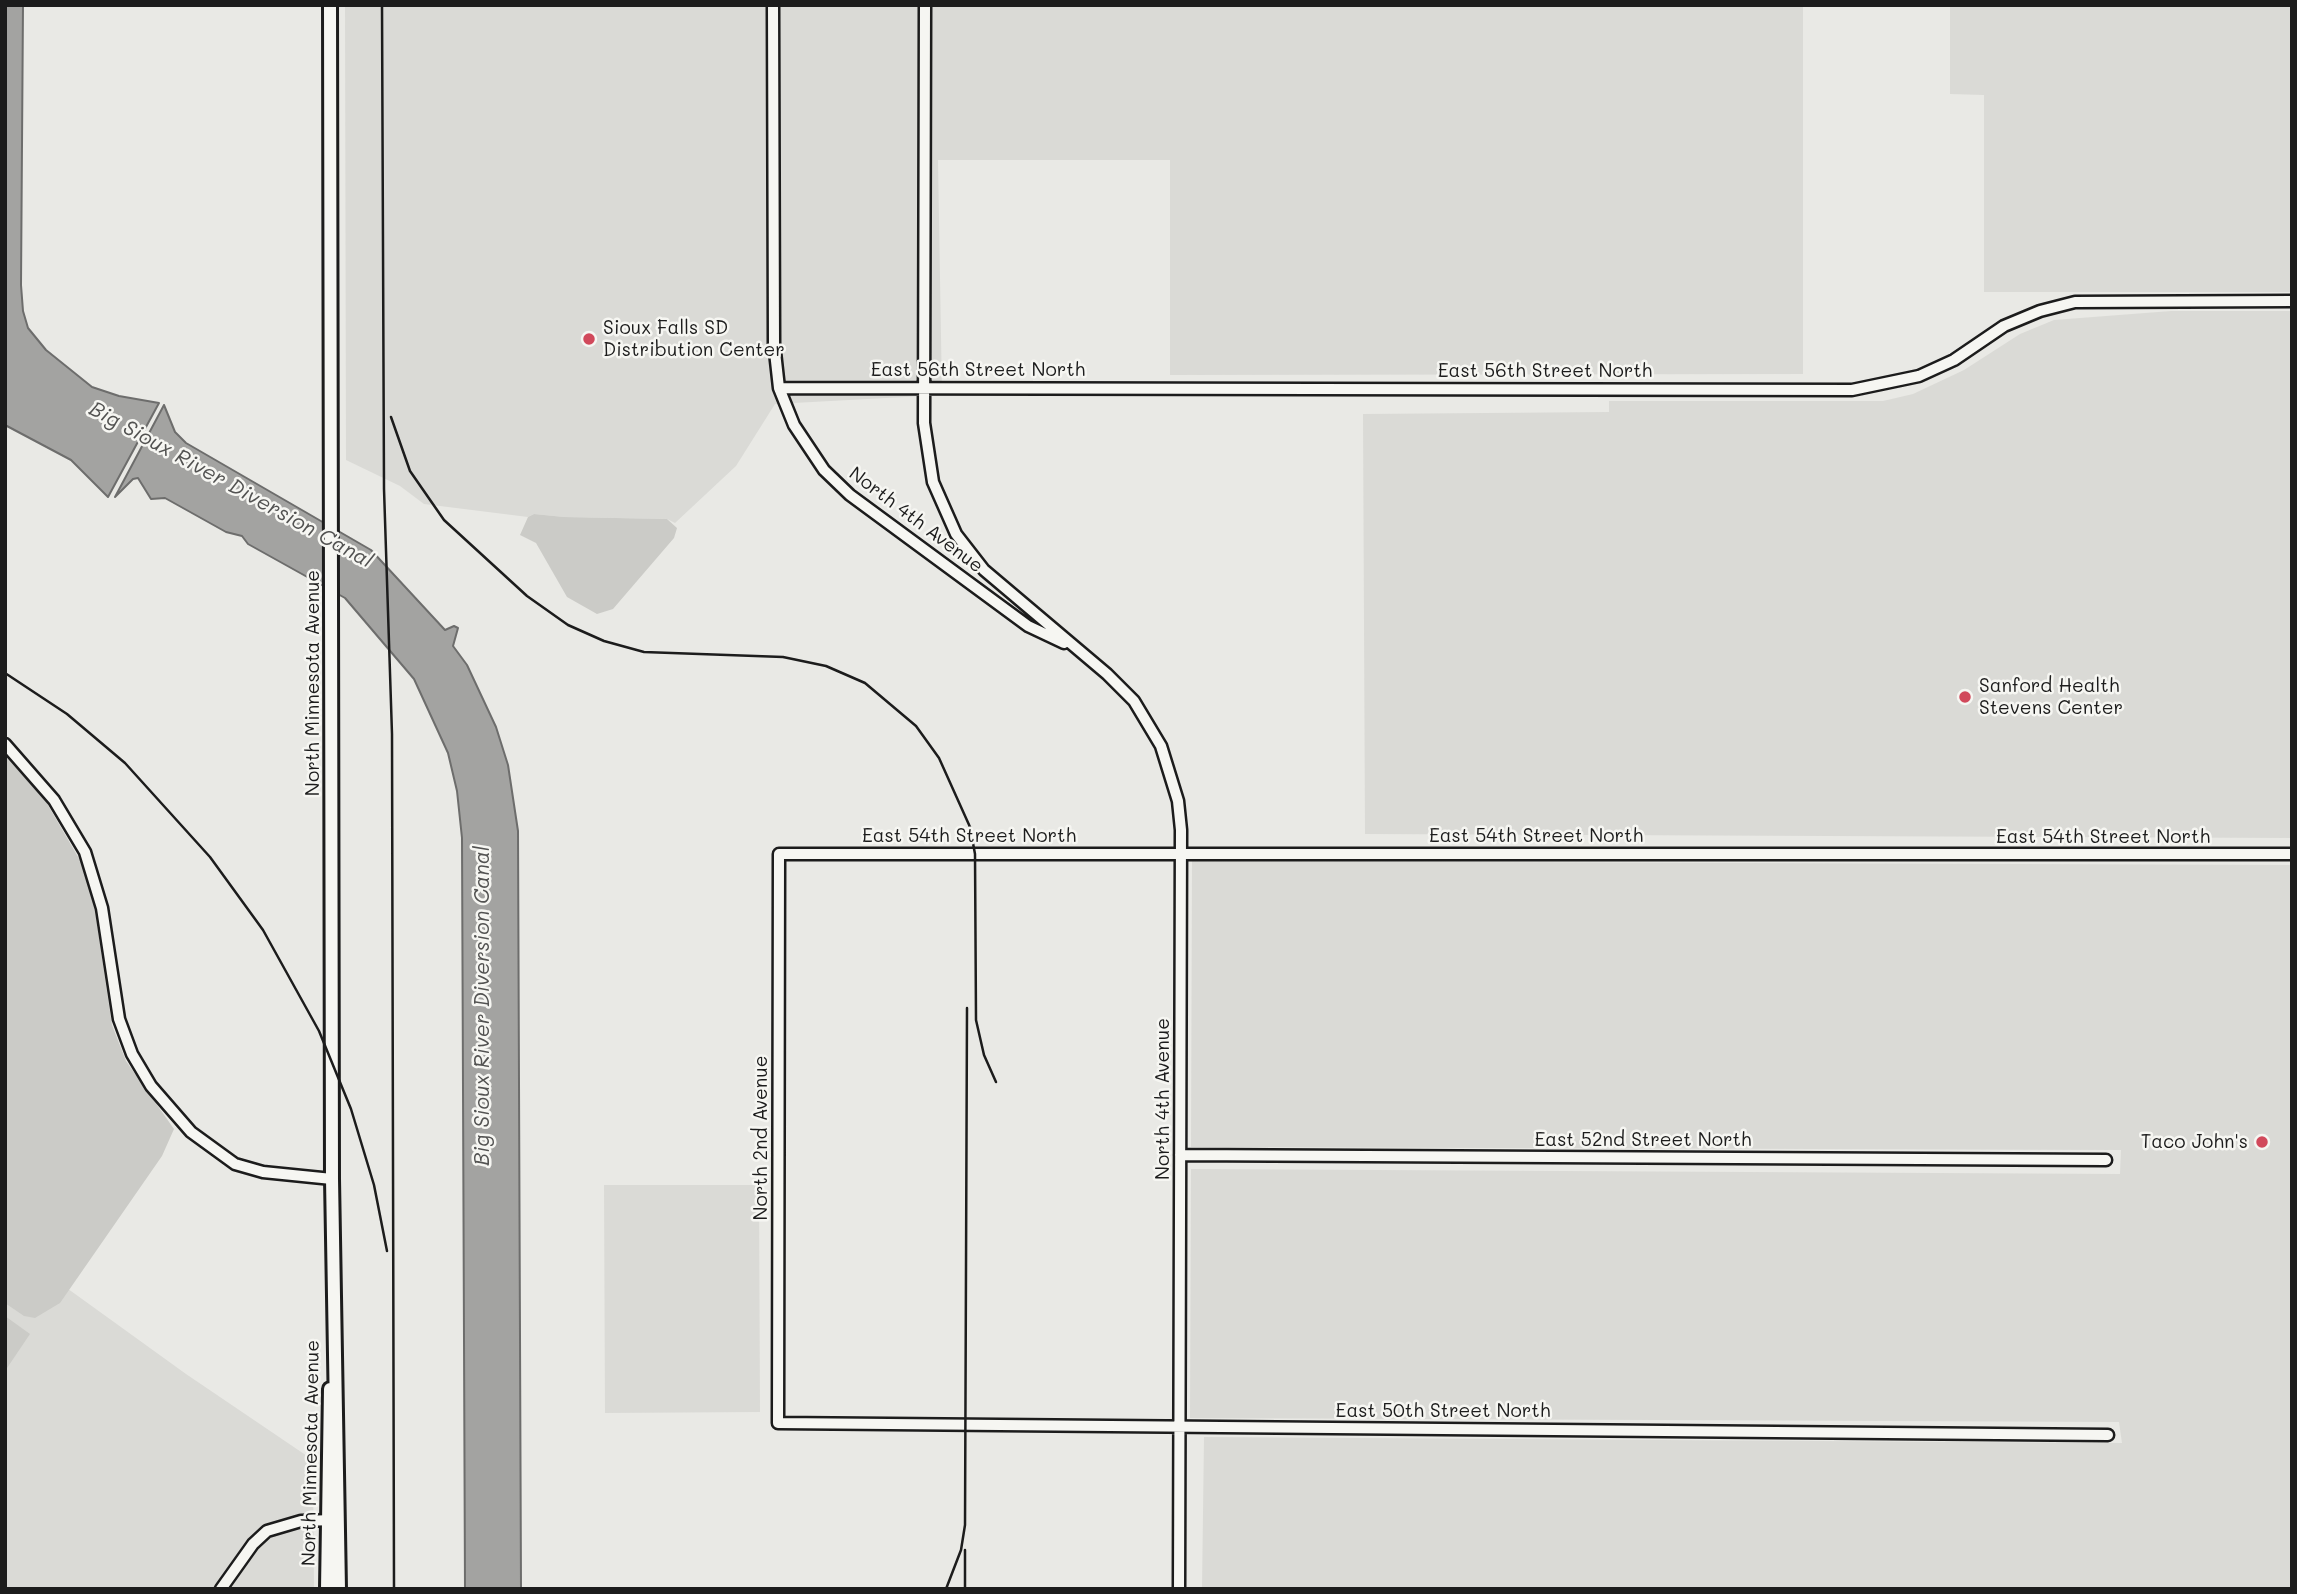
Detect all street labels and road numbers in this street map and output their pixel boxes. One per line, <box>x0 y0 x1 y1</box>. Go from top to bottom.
street label: East 56th Street North <box>871 359 1085 381</box>
street label: East 56th Street North <box>1438 360 1652 382</box>
street label: North 4th Avenue <box>844 462 988 578</box>
street label: North Minnesota Avenue <box>302 570 324 796</box>
street label: East 54th Street North <box>862 825 1076 847</box>
street label: East 54th Street North <box>1429 825 1643 847</box>
street label: East 54th Street North <box>1996 826 2210 848</box>
street label: North 4th Avenue <box>1152 1018 1174 1180</box>
street label: North 2nd Avenue <box>750 1056 772 1220</box>
street label: East 52nd Street North <box>1534 1129 1752 1151</box>
street label: North Minnesota Avenue <box>298 1340 324 1566</box>
street label: East 50th Street North <box>1336 1400 1550 1422</box>

